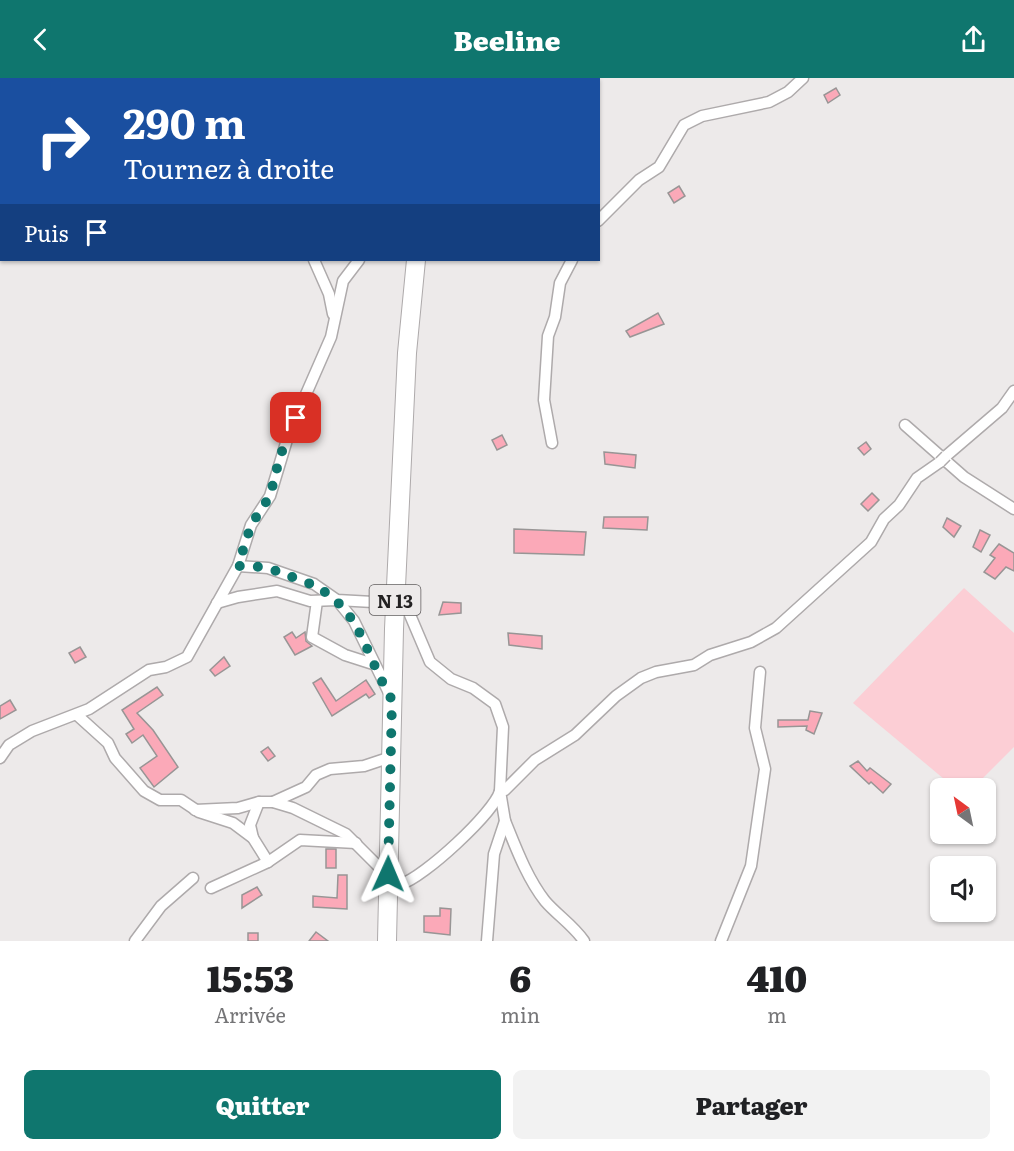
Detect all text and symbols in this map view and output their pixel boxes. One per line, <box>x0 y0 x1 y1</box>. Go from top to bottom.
text: Beeline <box>454 19 560 59</box>
icon: back <box>24 23 57 56</box>
icon: share <box>957 23 990 56</box>
text: 290 m <box>123 90 246 152</box>
icon: right <box>24 102 102 180</box>
text: Tournez à droite <box>123 147 334 187</box>
text: Puis <box>24 216 68 249</box>
icon: arrive <box>80 216 113 249</box>
pin <box>270 392 321 443</box>
icon: arrive <box>279 401 312 434</box>
road number: N 13 <box>370 585 420 615</box>
north arrow <box>930 778 996 844</box>
map controls <box>930 778 996 922</box>
position arrow <box>356 842 420 906</box>
button: sound <box>930 856 996 922</box>
text: 15:53 <box>207 950 294 1003</box>
text: 6 <box>509 950 531 1003</box>
text: 410 <box>747 950 807 1003</box>
text: Arrivée <box>215 999 286 1029</box>
text: min <box>501 999 540 1029</box>
text: m <box>767 999 787 1029</box>
button: Quitter <box>24 1070 501 1139</box>
button: Partager <box>513 1070 990 1139</box>

